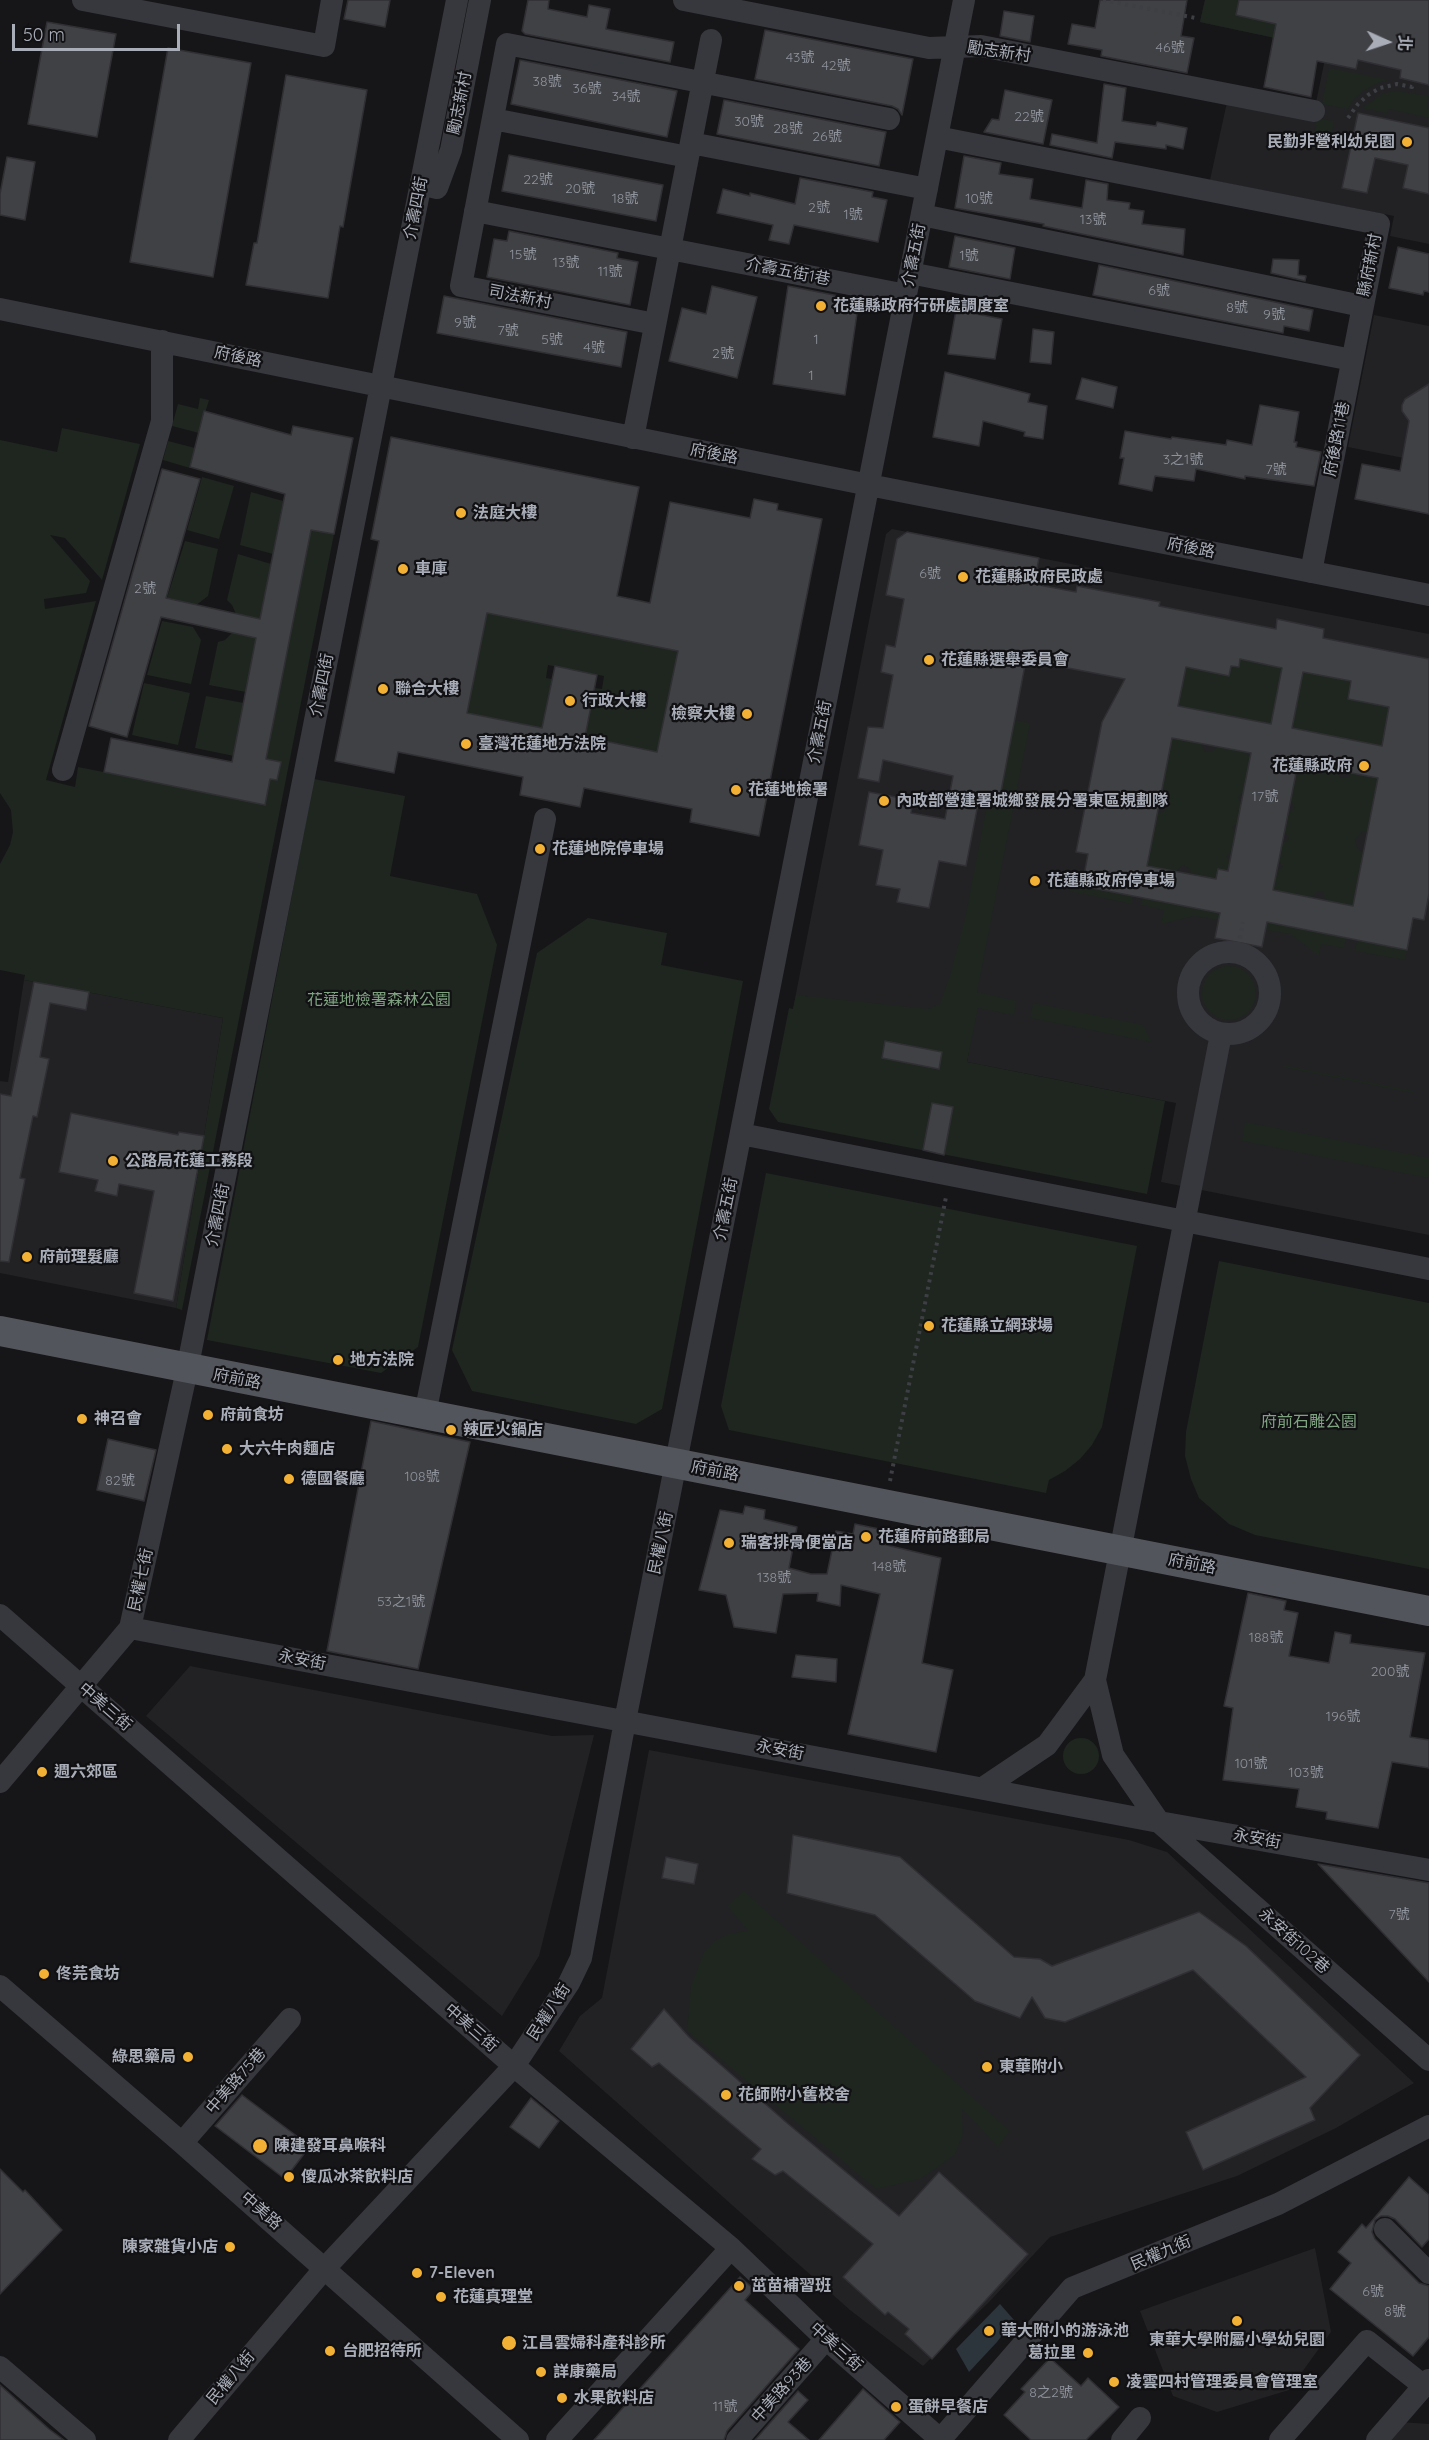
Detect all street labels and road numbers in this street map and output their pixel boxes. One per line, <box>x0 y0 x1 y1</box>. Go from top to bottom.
street label: 勵志新村 <box>966 38 1032 66</box>
street label: 勵志新村 <box>444 70 476 136</box>
street label: 介壽四街 <box>400 175 432 241</box>
street label: 介壽五街 <box>898 222 930 288</box>
street label: 縣府新村 <box>1354 232 1386 298</box>
street label: 介壽五街1巷 <box>744 254 832 290</box>
street label: 司法新村 <box>487 281 553 313</box>
street label: 府後路 <box>213 343 263 371</box>
street label: 府後路11巷 <box>1320 400 1354 478</box>
street label: 府後路 <box>689 440 739 468</box>
street label: 府後路 <box>1166 534 1216 562</box>
street label: 介壽四街 <box>306 652 338 718</box>
street label: 介壽五街 <box>804 699 836 765</box>
street label: 介壽五街 <box>710 1176 742 1242</box>
street label: 介壽四街 <box>202 1182 234 1248</box>
street label: 府前路 <box>212 1365 262 1393</box>
street label: 府前路 <box>690 1457 740 1485</box>
street label: 民權八街 <box>645 1510 677 1576</box>
street label: 民權七街 <box>125 1547 157 1613</box>
street label: 府前路 <box>1167 1550 1217 1578</box>
street label: 永安街 <box>277 1646 327 1674</box>
street label: 中美三街 <box>75 1679 135 1735</box>
street label: 永安街 <box>755 1736 805 1764</box>
street label: 永安街 <box>1232 1825 1282 1853</box>
street label: 永安街102巷 <box>1255 1904 1333 1978</box>
street label: 民權八街 <box>524 1980 574 2044</box>
street label: 中美三街 <box>441 2000 501 2056</box>
street label: 中美路75巷 <box>202 2044 270 2118</box>
street label: 中美路 <box>237 2188 285 2234</box>
street label: 民權九街 <box>1128 2232 1194 2274</box>
street label: 中美三街 <box>806 2318 866 2376</box>
street label: 民權八街 <box>203 2347 259 2409</box>
street label: 中美路93巷 <box>748 2353 816 2427</box>

